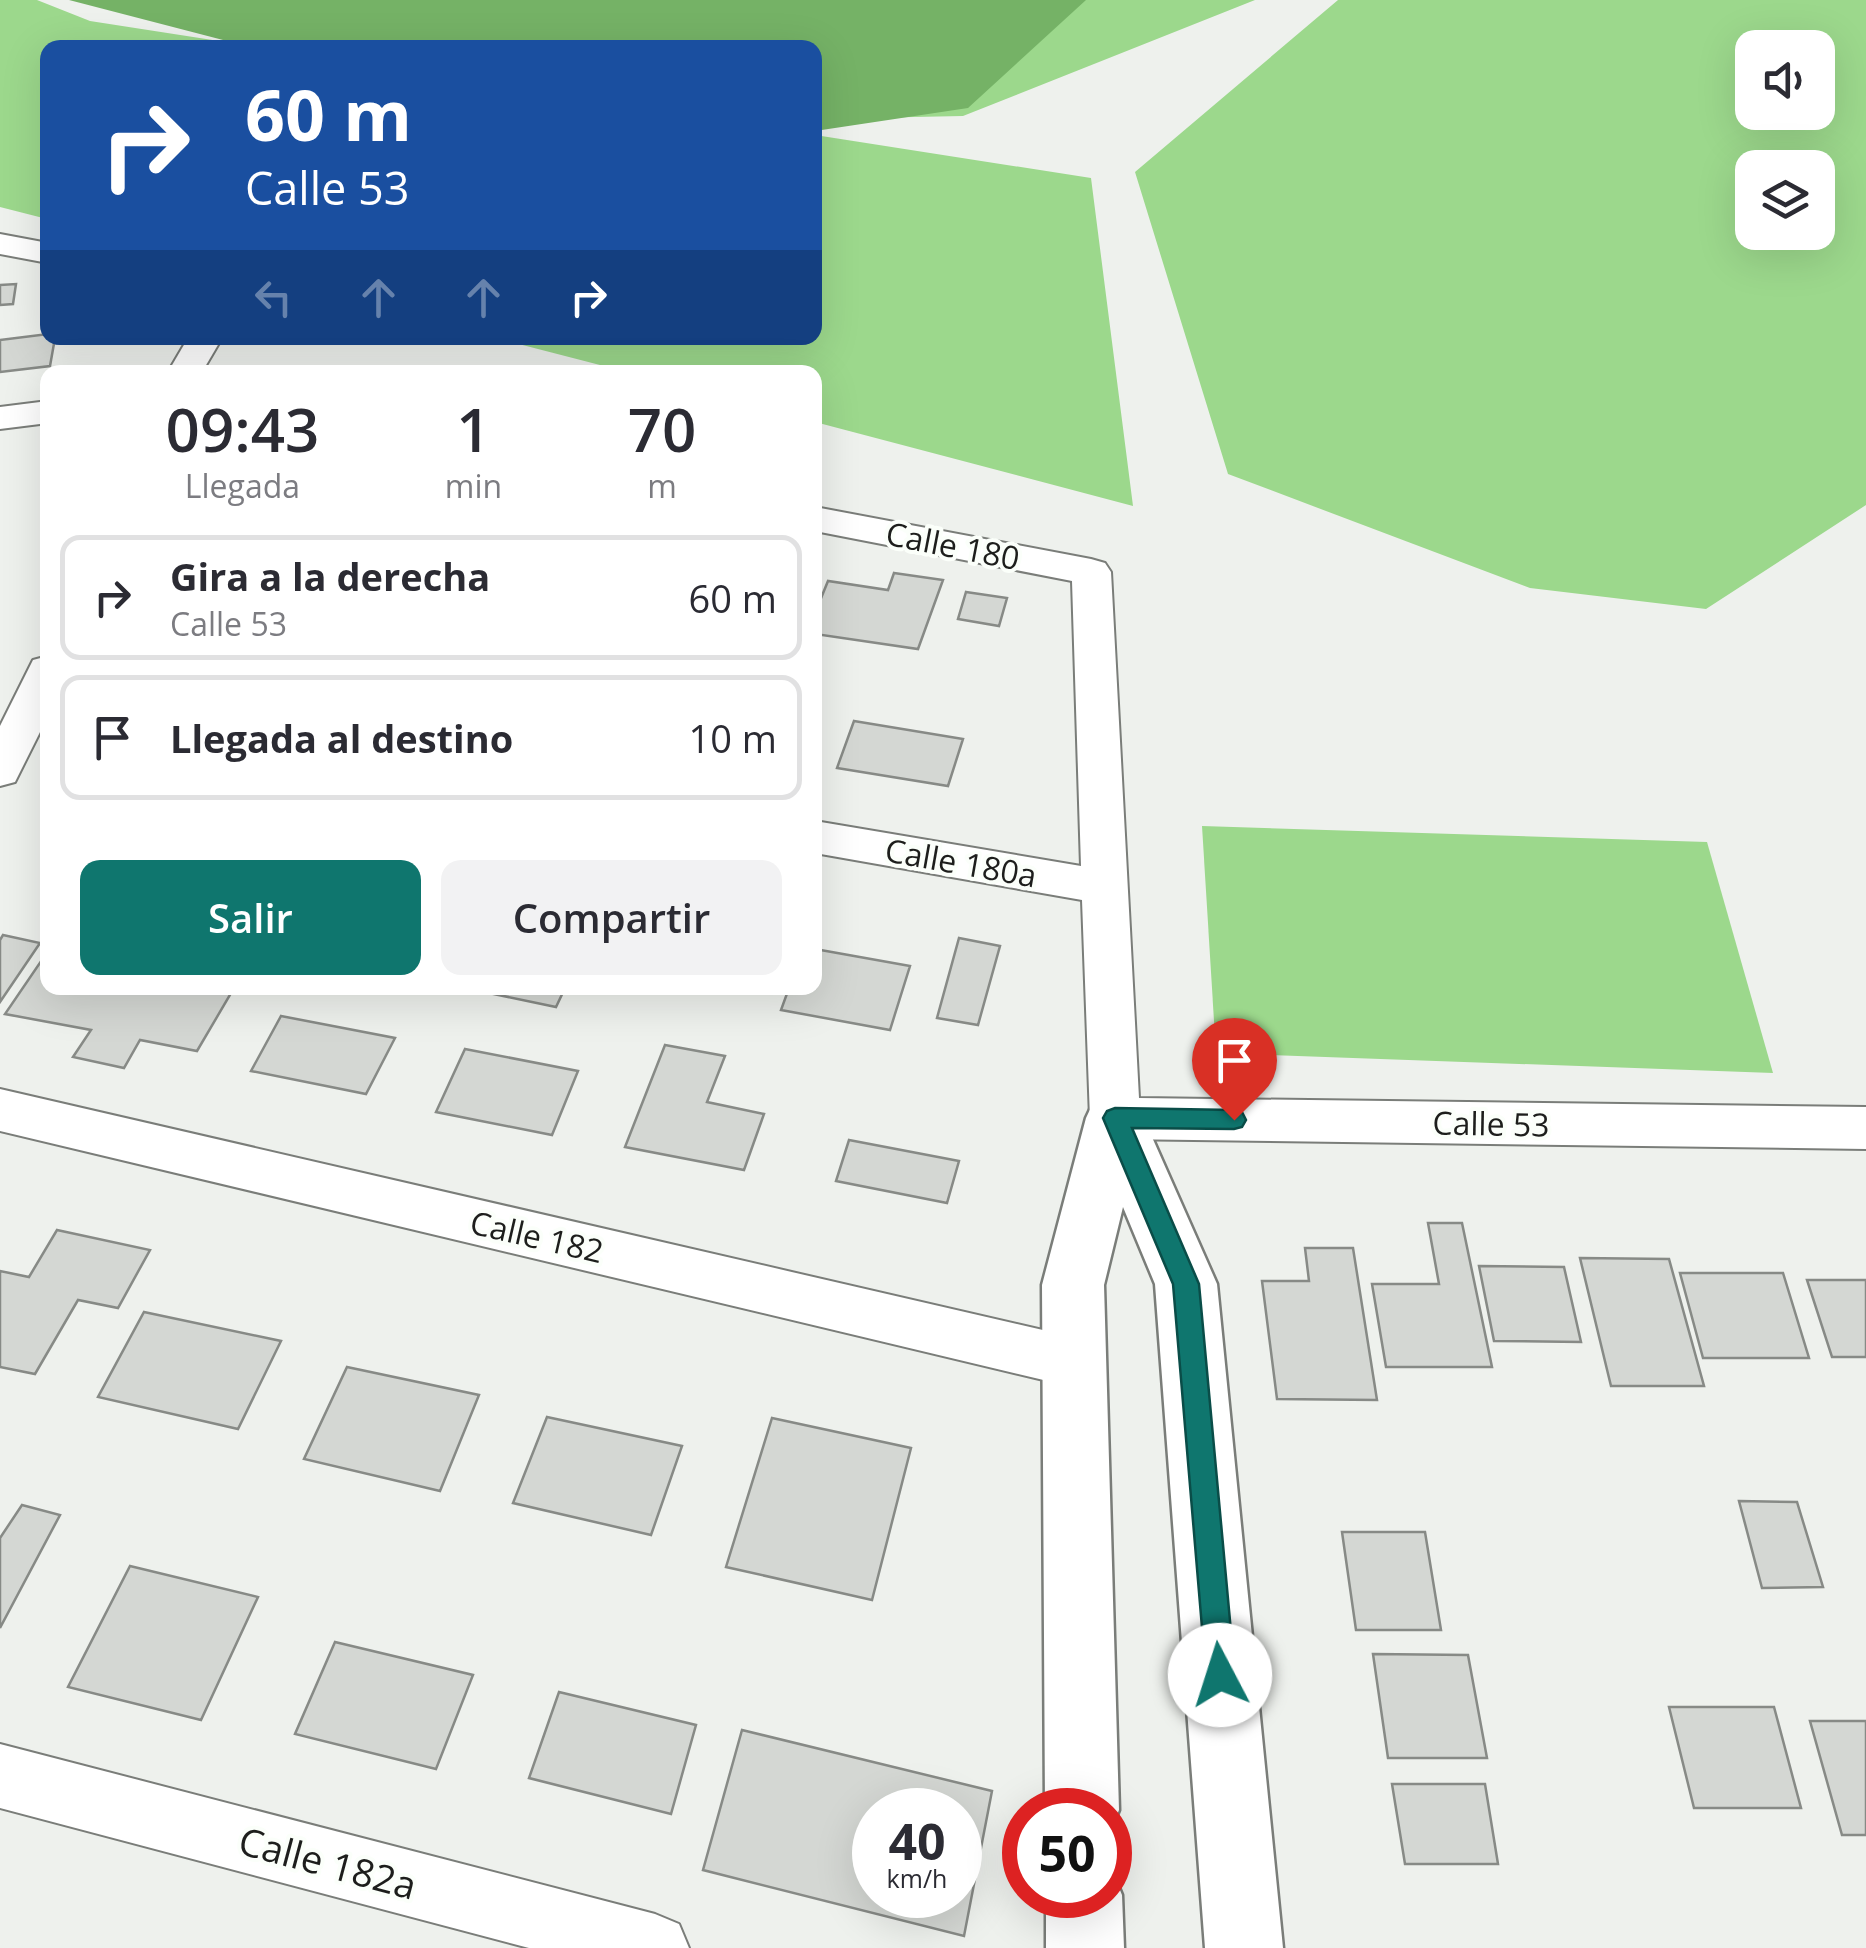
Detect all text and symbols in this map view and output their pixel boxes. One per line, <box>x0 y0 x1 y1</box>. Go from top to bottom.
map controls <box>1735 30 1835 250</box>
button: sound <box>1735 30 1835 130</box>
text: 60 m <box>245 66 412 162</box>
icon: right <box>80 80 210 210</box>
button: layers <box>1735 150 1835 250</box>
text: Calle 53 <box>245 157 410 218</box>
icon: left <box>246 270 301 325</box>
icon: ahead <box>351 270 406 325</box>
icon: ahead <box>456 270 511 325</box>
icon: right <box>561 270 616 325</box>
text: 09:43 <box>166 388 319 470</box>
text: 1 <box>456 388 491 470</box>
text: 70 <box>628 388 696 470</box>
text: Llegada <box>185 464 300 507</box>
text: min <box>445 464 502 507</box>
text: m <box>647 464 677 507</box>
street label: Calle 180 <box>883 511 1023 579</box>
text: Gira a la derecha <box>170 550 490 602</box>
icon: right <box>85 570 140 625</box>
text: 60 m <box>688 572 777 624</box>
text: Calle 53 <box>170 602 287 645</box>
icon: arrive <box>85 710 140 765</box>
text: Llegada al destino <box>170 712 513 764</box>
text: 10 m <box>688 712 777 764</box>
street label: Calle 180a <box>882 828 1040 896</box>
button: Salir <box>80 860 421 975</box>
button: Compartir <box>441 860 782 975</box>
pin <box>1192 1018 1277 1121</box>
icon: arrive <box>1207 1033 1262 1088</box>
street label: Calle 53 <box>1432 1100 1550 1146</box>
street label: Calle 182 <box>466 1200 608 1272</box>
position arrow <box>1168 1623 1272 1727</box>
speed limit sign: 50 <box>1002 1788 1132 1918</box>
text: 40 <box>888 1807 946 1875</box>
street label: Calle 182a <box>233 1813 423 1911</box>
text: km/h <box>887 1861 947 1895</box>

